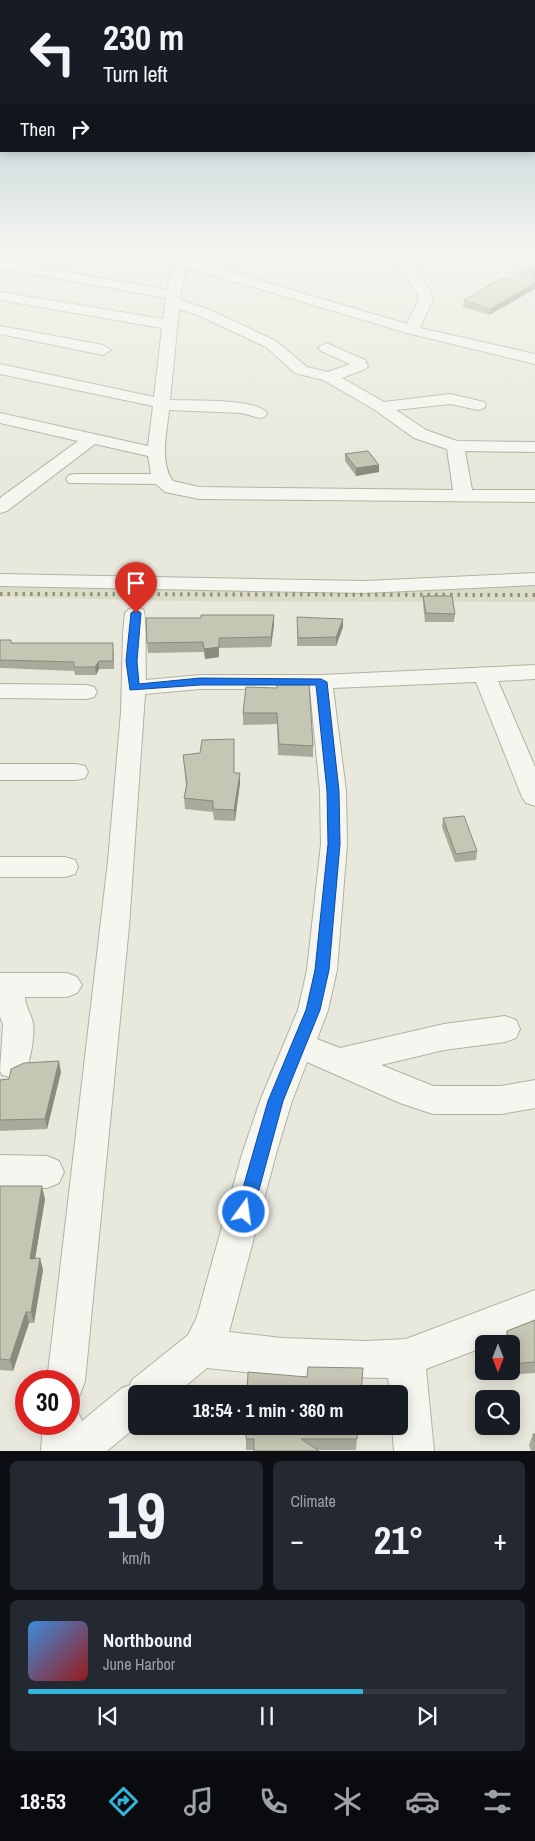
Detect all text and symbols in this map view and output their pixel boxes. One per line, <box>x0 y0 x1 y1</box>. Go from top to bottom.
text: 230 m <box>103 14 184 61</box>
icon: left <box>20 20 85 85</box>
text: Turn left <box>103 59 168 89</box>
icon: right <box>66 115 94 143</box>
text: Then <box>20 116 56 142</box>
pin <box>115 562 157 613</box>
icon: arrive <box>122 569 150 597</box>
position arrow <box>217 1185 269 1237</box>
north arrow <box>475 1335 520 1380</box>
map controls <box>475 1335 520 1435</box>
speed limit sign: 30 <box>15 1370 80 1435</box>
button: search <box>475 1390 520 1435</box>
text: 18:54 · 1 min · 360 m <box>193 1397 343 1423</box>
text: 19 <box>107 1471 166 1558</box>
text: Climate <box>291 1490 336 1512</box>
text: 21° <box>374 1515 424 1566</box>
text: − <box>291 1521 304 1559</box>
text: + <box>494 1521 507 1559</box>
text: km/h <box>122 1547 150 1569</box>
text: Northbound <box>103 1627 192 1653</box>
text: June Harbor <box>103 1653 175 1675</box>
icon: previous <box>94 1702 122 1730</box>
icon: pause <box>253 1702 281 1730</box>
icon: next <box>413 1702 441 1730</box>
icon: directions <box>106 1784 141 1819</box>
icon: music <box>181 1784 216 1819</box>
icon: phone <box>256 1784 291 1819</box>
icon: climate <box>330 1784 365 1819</box>
icon: car <box>405 1784 440 1819</box>
icon: filters <box>480 1784 515 1819</box>
text: 18:53 <box>20 1786 66 1816</box>

